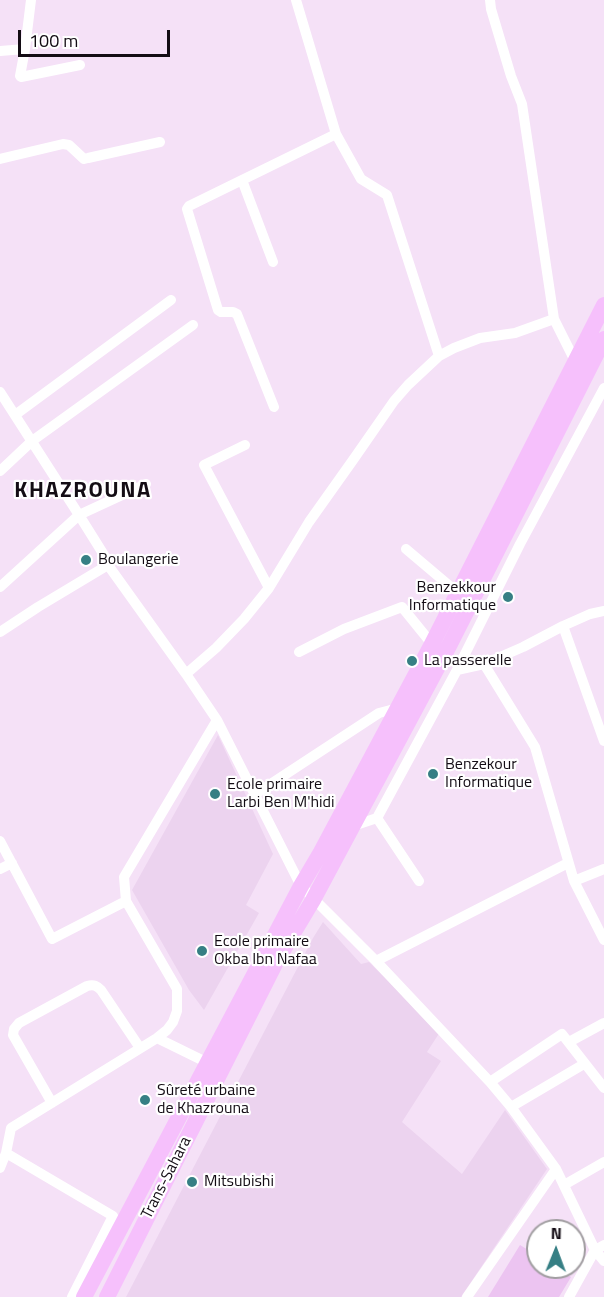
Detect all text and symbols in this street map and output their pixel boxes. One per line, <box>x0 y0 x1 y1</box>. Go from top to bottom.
scale bar <box>21 18 172 56</box>
text: 100 m <box>29 27 78 54</box>
district label: KHAZROUNA <box>14 479 152 505</box>
place label: Boulangerie <box>98 550 179 570</box>
marker: Boulangerie <box>79 553 93 567</box>
place label: Benzekkour Informatique <box>409 578 496 616</box>
marker: Benzekkour Informatique <box>501 590 515 604</box>
place label: La passerelle <box>424 651 512 671</box>
marker: La passerelle <box>405 654 419 668</box>
place label: Benzekour Informatique <box>445 755 532 793</box>
marker: Benzekour Informatique <box>426 767 440 781</box>
place label: Ecole primaire Larbi Ben M'hidi <box>227 775 335 813</box>
marker: Ecole primaire Larbi Ben M'hidi <box>208 787 222 801</box>
place label: Ecole primaire Okba Ibn Nafaa <box>214 932 317 970</box>
marker: Ecole primaire Okba Ibn Nafaa <box>195 944 209 958</box>
place label: Sûreté urbaine de Khazrouna <box>157 1081 255 1119</box>
marker: Sûreté urbaine de Khazrouna <box>138 1093 152 1107</box>
street label: Trans-Sahara <box>138 1134 196 1222</box>
place label: Mitsubishi <box>204 1172 274 1192</box>
marker: Mitsubishi <box>185 1175 199 1189</box>
north arrow <box>526 1219 586 1279</box>
text: N <box>551 1221 562 1245</box>

